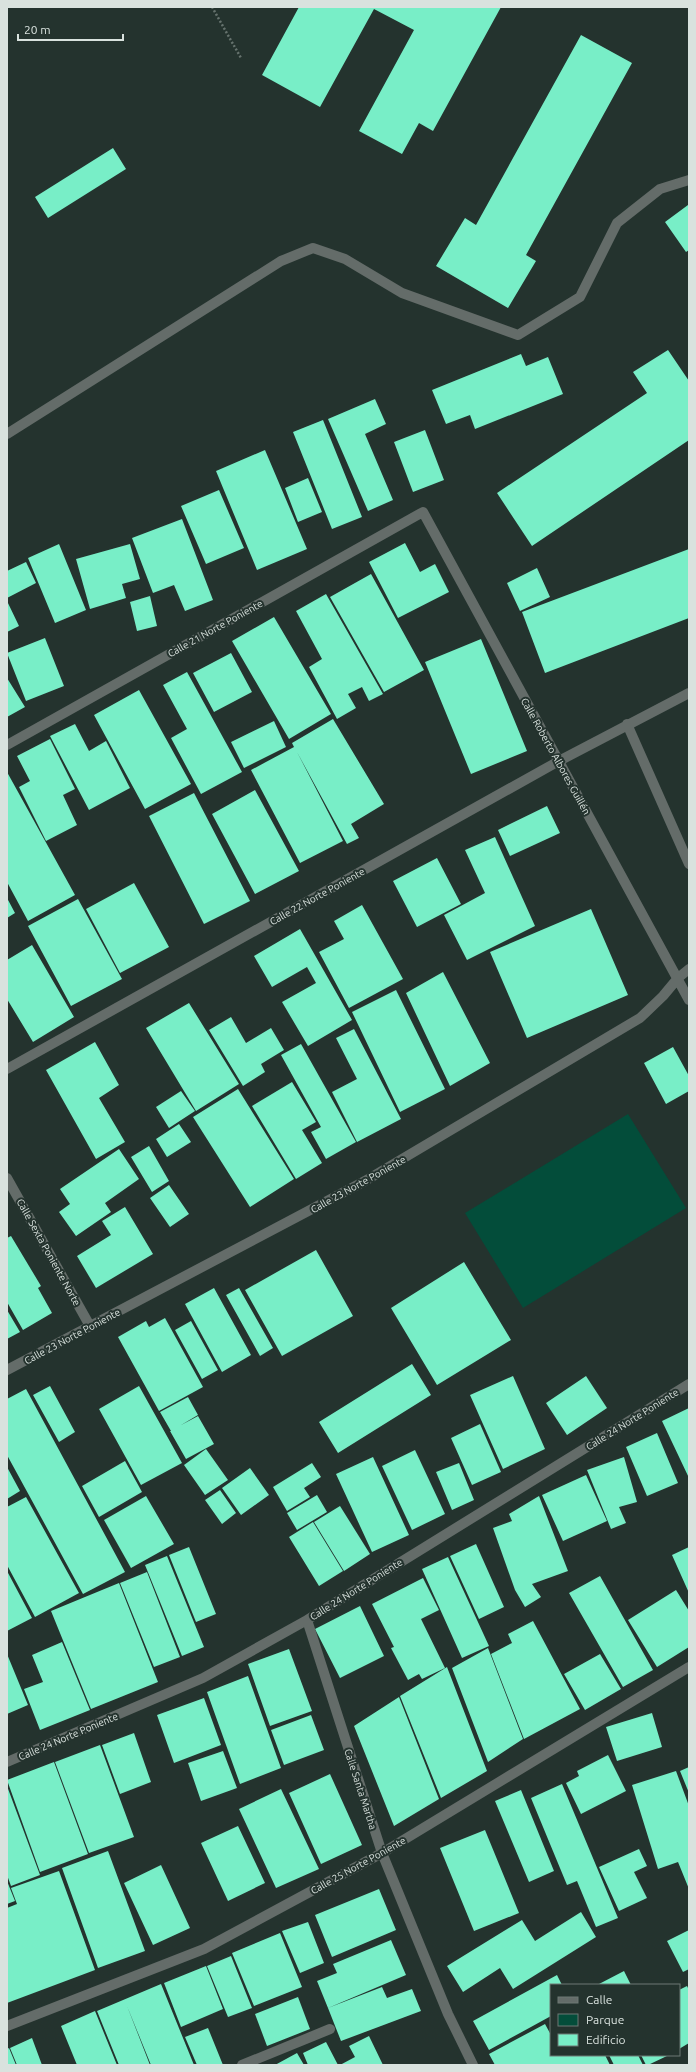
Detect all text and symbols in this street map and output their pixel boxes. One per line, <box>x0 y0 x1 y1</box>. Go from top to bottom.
scale bar <box>18 16 123 42</box>
text: 20 m <box>24 23 51 36</box>
street label: Calle 21 Norte Poniente <box>166 598 265 659</box>
street label: Calle Roberto Albores Guillén <box>519 696 592 816</box>
street label: Calle 22 Norte Poniente <box>268 866 367 927</box>
street label: Calle 23 Norte Poniente <box>309 1154 408 1215</box>
street label: Calle Sexta Poniente Norte <box>15 1197 83 1308</box>
street label: Calle 23 Norte Poniente <box>22 1306 122 1366</box>
street label: Calle 24 Norte Poniente <box>584 1386 681 1452</box>
street label: Calle 24 Norte Poniente <box>308 1556 405 1622</box>
street label: Calle 24 Norte Poniente <box>17 1711 120 1762</box>
street label: Calle Santa Martha <box>342 1747 379 1831</box>
street label: Calle 25 Norte Poniente <box>309 1835 408 1896</box>
legend <box>550 1984 680 2056</box>
text: Calle <box>586 1993 612 2006</box>
text: Parque <box>586 2013 624 2026</box>
text: Edificio <box>586 2033 626 2046</box>

